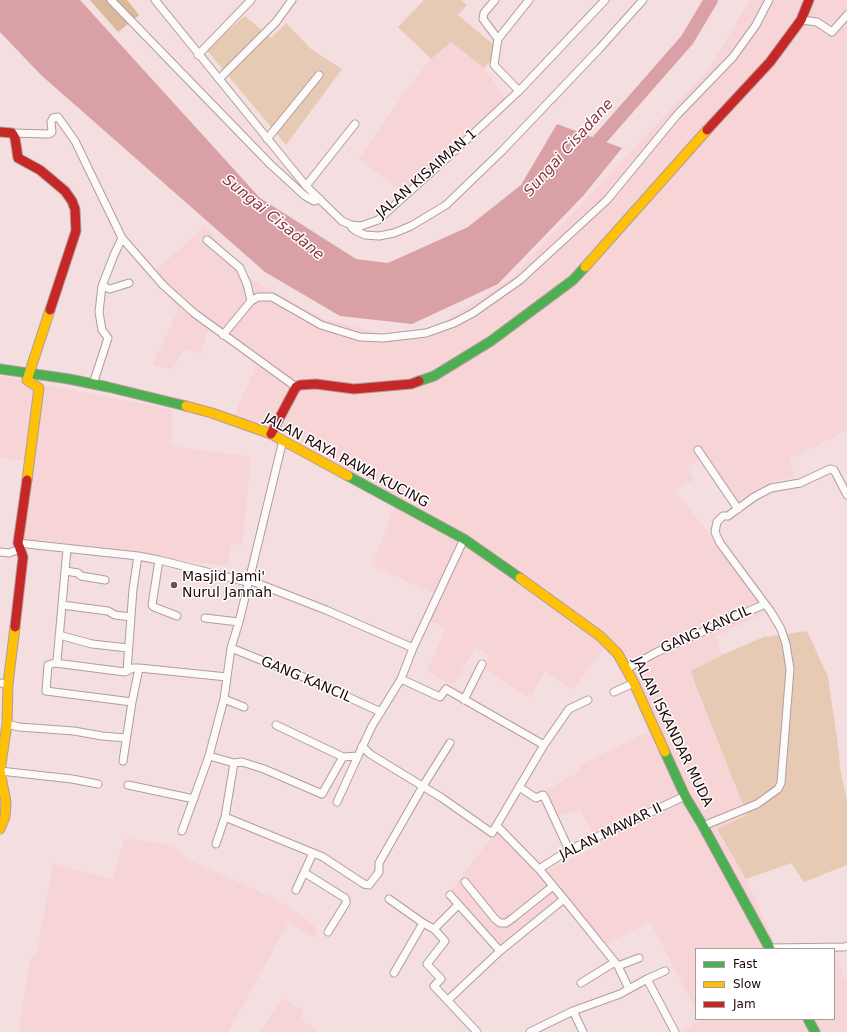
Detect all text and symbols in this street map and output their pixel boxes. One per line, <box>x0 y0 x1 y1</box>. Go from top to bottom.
water label: Sungai Cisadane <box>520 95 618 201</box>
street label: JALAN KISAIMAN 1 <box>373 126 481 222</box>
water label: Sungai Cisadane <box>219 172 327 264</box>
street label: JALAN RAYA RAWA KUCING <box>261 410 431 512</box>
place label: Masjid Jami' Nurul Jannah <box>182 569 272 602</box>
marker: Masjid Jami' Nurul Jannah <box>169 580 179 590</box>
street label: GANG KANCIL <box>658 603 754 657</box>
street label: GANG KANCIL <box>258 653 354 707</box>
street label: JALAN ISKANDAR MUDA <box>628 654 716 810</box>
street label: JALAN MAWAR II <box>557 800 665 864</box>
legend <box>695 948 835 1020</box>
text: Fast <box>733 957 757 971</box>
text: Slow <box>733 977 761 991</box>
text: Jam <box>733 997 756 1011</box>

